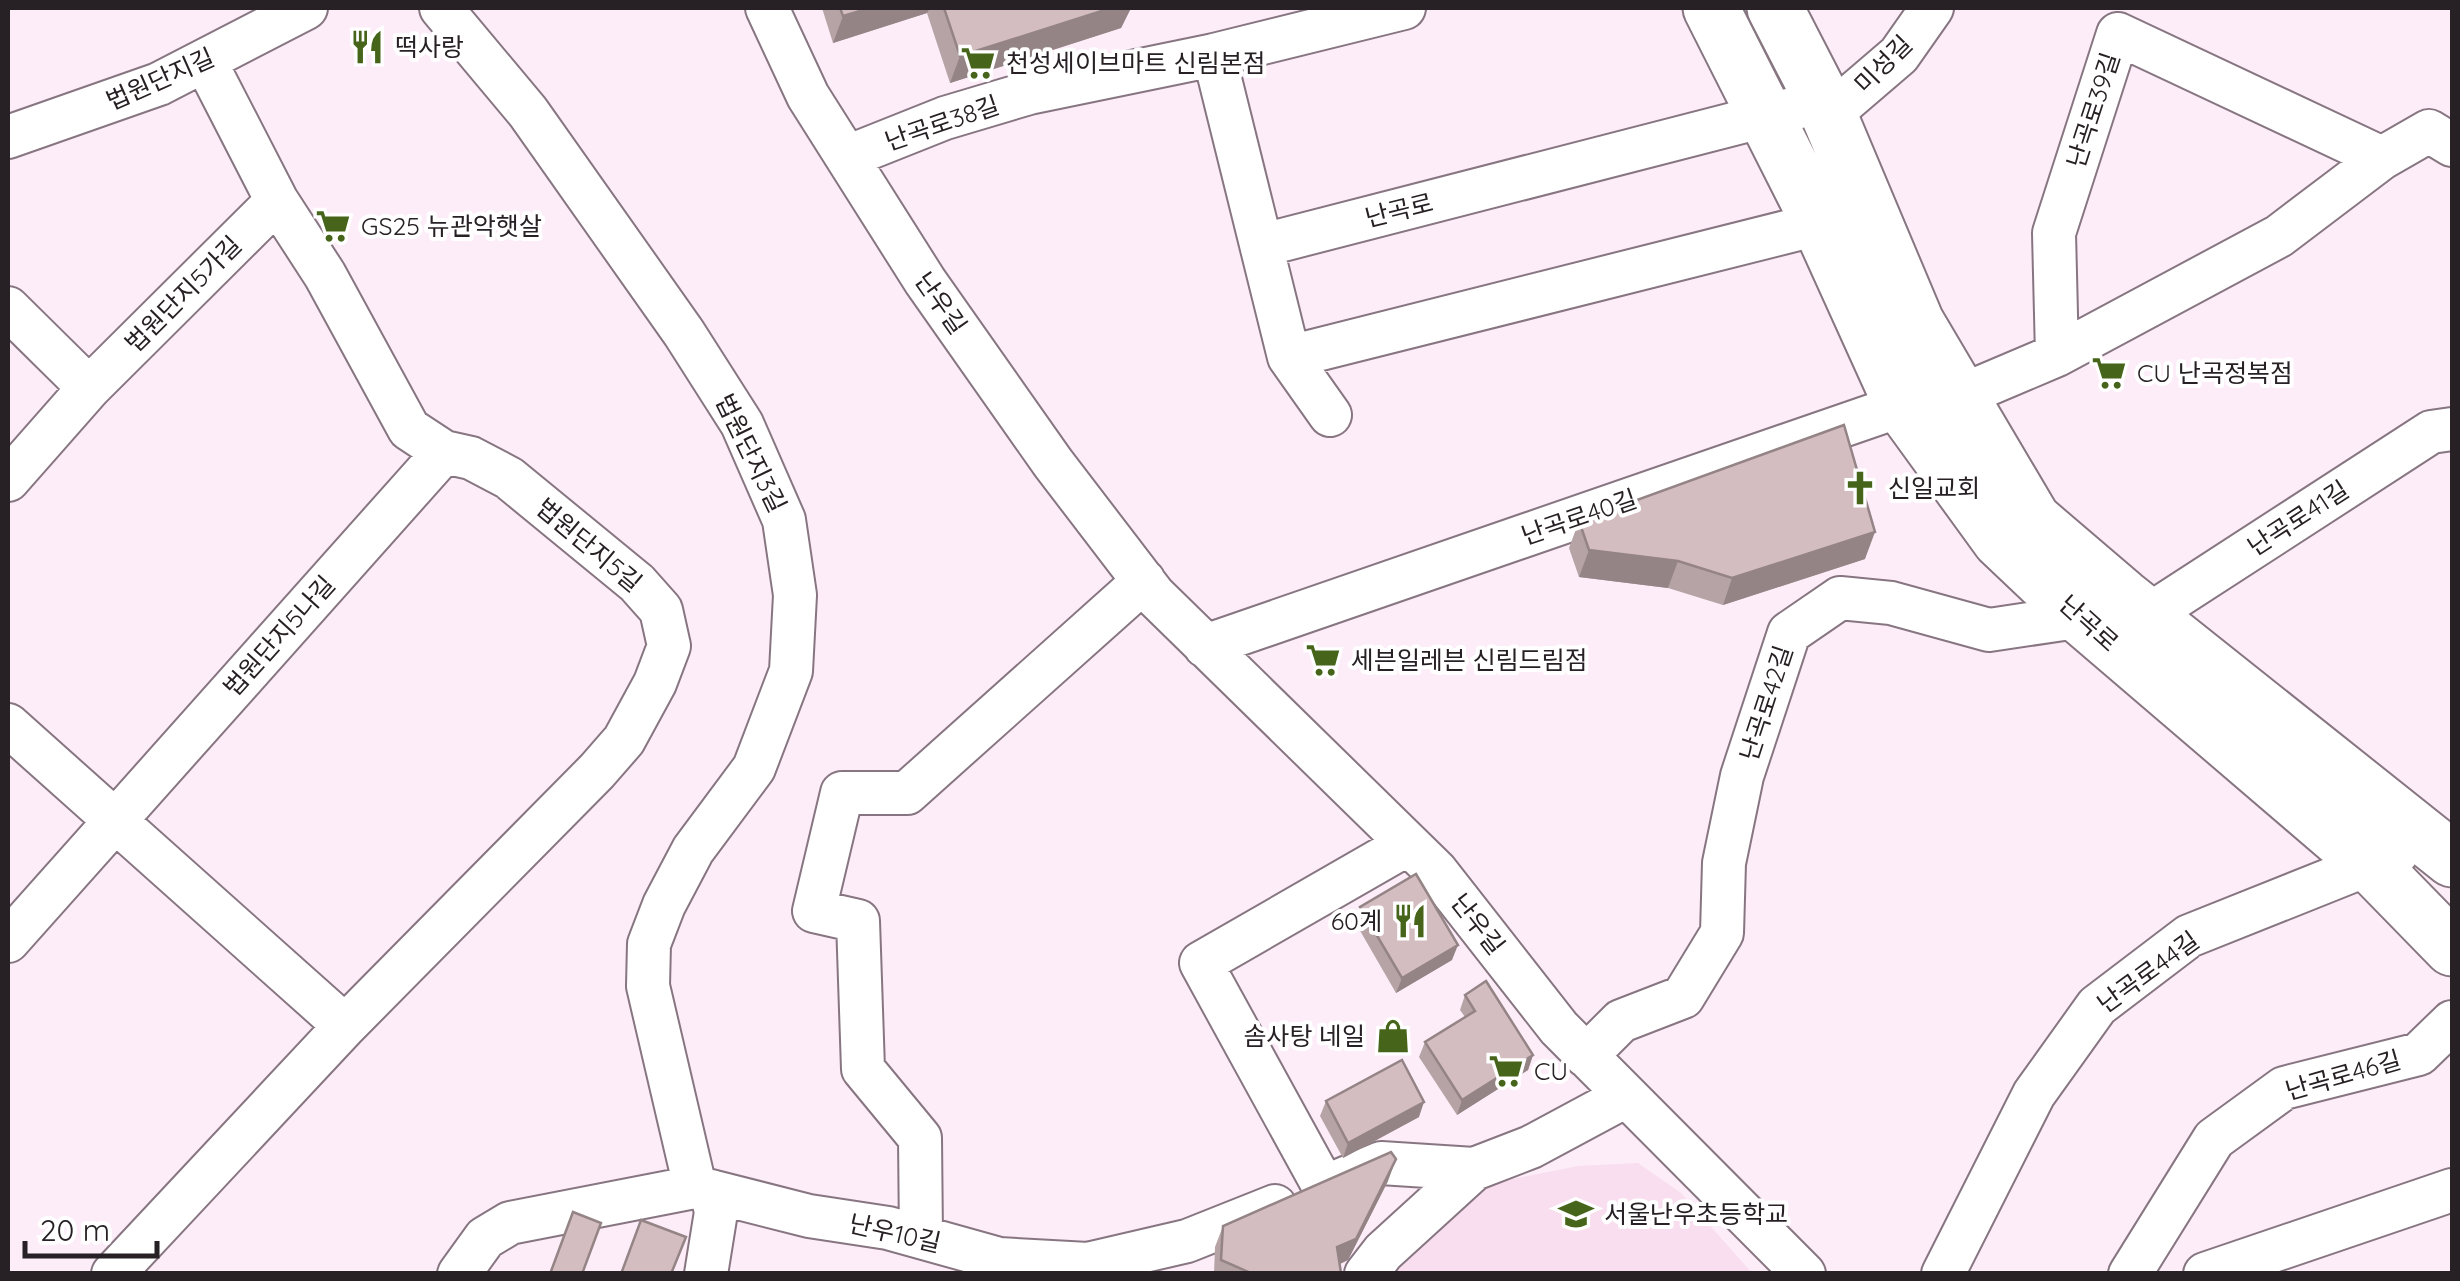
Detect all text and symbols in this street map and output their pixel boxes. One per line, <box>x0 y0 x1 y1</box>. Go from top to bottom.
restaurant icon: 떡사랑 <box>348 28 386 66</box>
street label: 미성길 <box>1847 28 1918 99</box>
place label: 떡사랑 <box>395 31 464 62</box>
street label: 법원단지길 <box>101 41 219 116</box>
supermarket icon: 천성세이브마트 신림본점 <box>959 44 997 82</box>
place label: 천성세이브마트 신림본점 <box>1006 47 1266 78</box>
street label: 난곡로39길 <box>2059 48 2126 171</box>
street label: 난곡로38길 <box>881 89 1003 156</box>
street label: 난곡로 <box>1362 186 1436 233</box>
supermarket icon: GS25 뉴관악햇살 <box>314 207 352 245</box>
place label: GS25 뉴관악햇살 <box>361 210 542 241</box>
street label: 법원단지5가길 <box>118 229 247 358</box>
street label: 난우길 <box>909 266 974 340</box>
supermarket icon: CU 난곡정복점 <box>2090 354 2128 392</box>
place label: CU 난곡정복점 <box>2137 357 2293 388</box>
street label: 법원단지3길 <box>709 388 793 517</box>
church icon: 신일교회 <box>1841 469 1879 507</box>
place label: 신일교회 <box>1888 472 1980 503</box>
street label: 난곡로41길 <box>2241 473 2354 562</box>
street label: 난곡로40길 <box>1517 482 1641 551</box>
street label: 법원단지5길 <box>530 491 649 598</box>
street label: 법원단지5나길 <box>216 569 341 702</box>
street label: 난곡로 <box>2053 588 2125 657</box>
supermarket icon: 세븐일레븐 신림드림점 <box>1304 641 1342 679</box>
street label: 난곡로42길 <box>1732 641 1799 764</box>
place label: 세븐일레븐 신림드림점 <box>1351 644 1588 675</box>
street label: 난우길 <box>1445 887 1512 960</box>
restaurant icon: 60계 <box>1391 902 1429 940</box>
place label: 60계 <box>1331 905 1382 936</box>
street label: 난곡로44길 <box>2091 924 2205 1019</box>
shop icon: 솜사탕 네일 <box>1374 1017 1412 1055</box>
place label: 솜사탕 네일 <box>1243 1020 1365 1051</box>
street label: 난곡로46길 <box>2282 1043 2404 1106</box>
supermarket icon: CU <box>1487 1052 1525 1090</box>
place label: CU <box>1534 1055 1568 1086</box>
school or university icon: 서울난우초등학교 <box>1557 1195 1595 1233</box>
scale bar <box>25 1196 158 1258</box>
place label: 서울난우초등학교 <box>1604 1198 1788 1229</box>
street label: 난우10길 <box>846 1207 944 1258</box>
text: 20 m <box>40 1211 110 1249</box>

